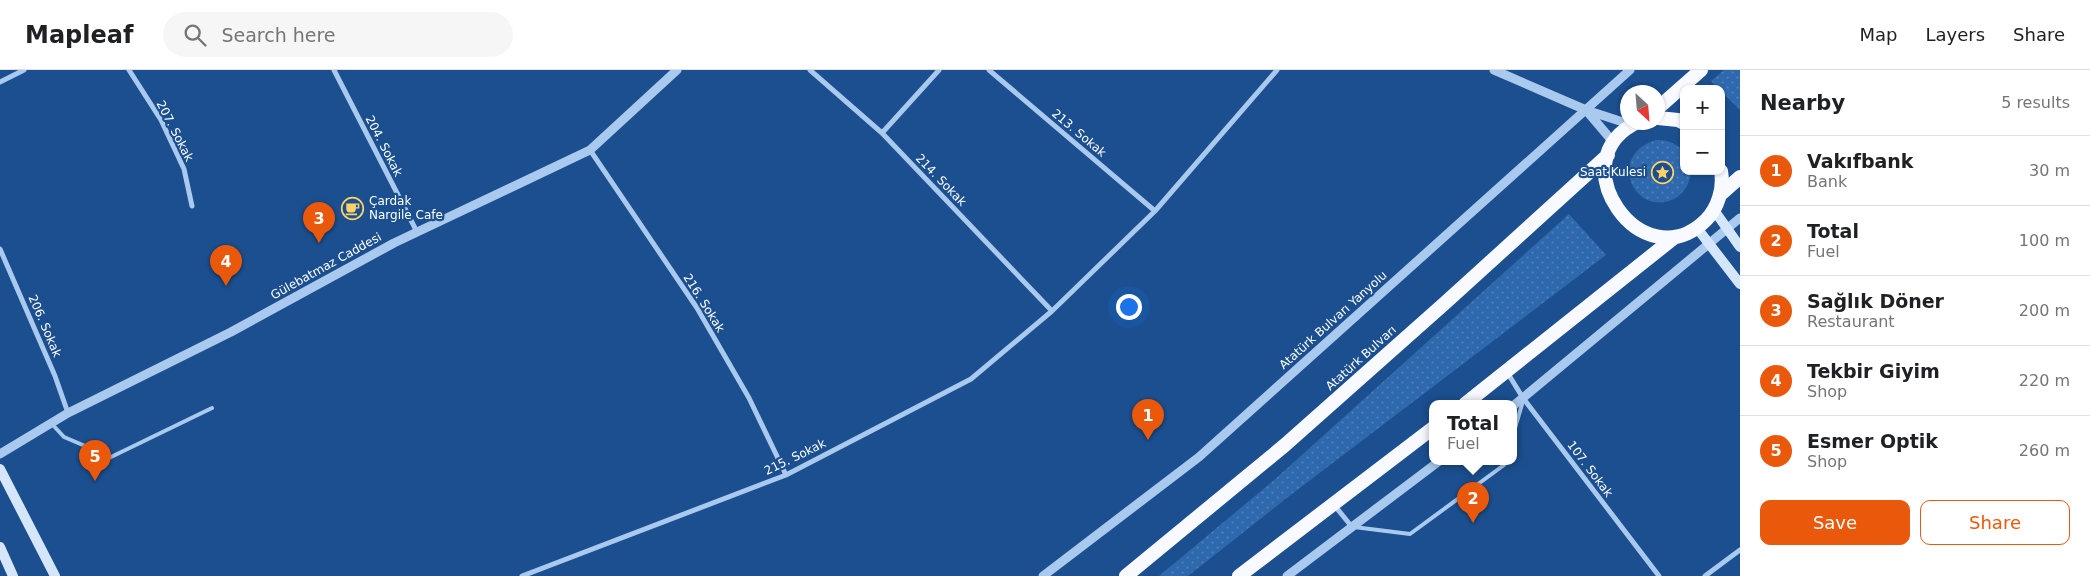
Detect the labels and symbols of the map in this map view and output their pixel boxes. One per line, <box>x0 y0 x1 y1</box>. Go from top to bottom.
north arrow <box>1620 85 1665 130</box>
street label: 207. Sokak <box>154 98 196 164</box>
street label: 213. Sokak <box>1049 106 1109 160</box>
street label: 204. Sokak <box>363 113 405 179</box>
street label: 214. Sokak <box>913 151 969 209</box>
place icon: Saat Kulesi <box>1650 160 1674 184</box>
place label: Saat Kulesi <box>1580 165 1646 179</box>
place label: Çardak Nargile Cafe <box>369 194 443 222</box>
cafe icon: Çardak Nargile Cafe <box>341 196 365 220</box>
pin: 3 <box>303 202 335 243</box>
street label: Gülebatmaz Caddesi <box>268 230 384 302</box>
pin: 4 <box>210 245 242 286</box>
street label: Atatürk Bulvarı Yanyolu <box>1276 268 1390 372</box>
street label: 216. Sokak <box>680 271 728 335</box>
street label: 206. Sokak <box>26 293 64 359</box>
your location <box>1116 294 1142 320</box>
street label: Atatürk Bulvarı <box>1323 323 1399 393</box>
pin: 1 <box>1132 399 1164 440</box>
street label: 215. Sokak <box>762 436 828 478</box>
street label: 107. Sokak <box>1564 438 1616 500</box>
pin: 5 <box>79 440 111 481</box>
pin: 2 <box>1457 482 1489 523</box>

